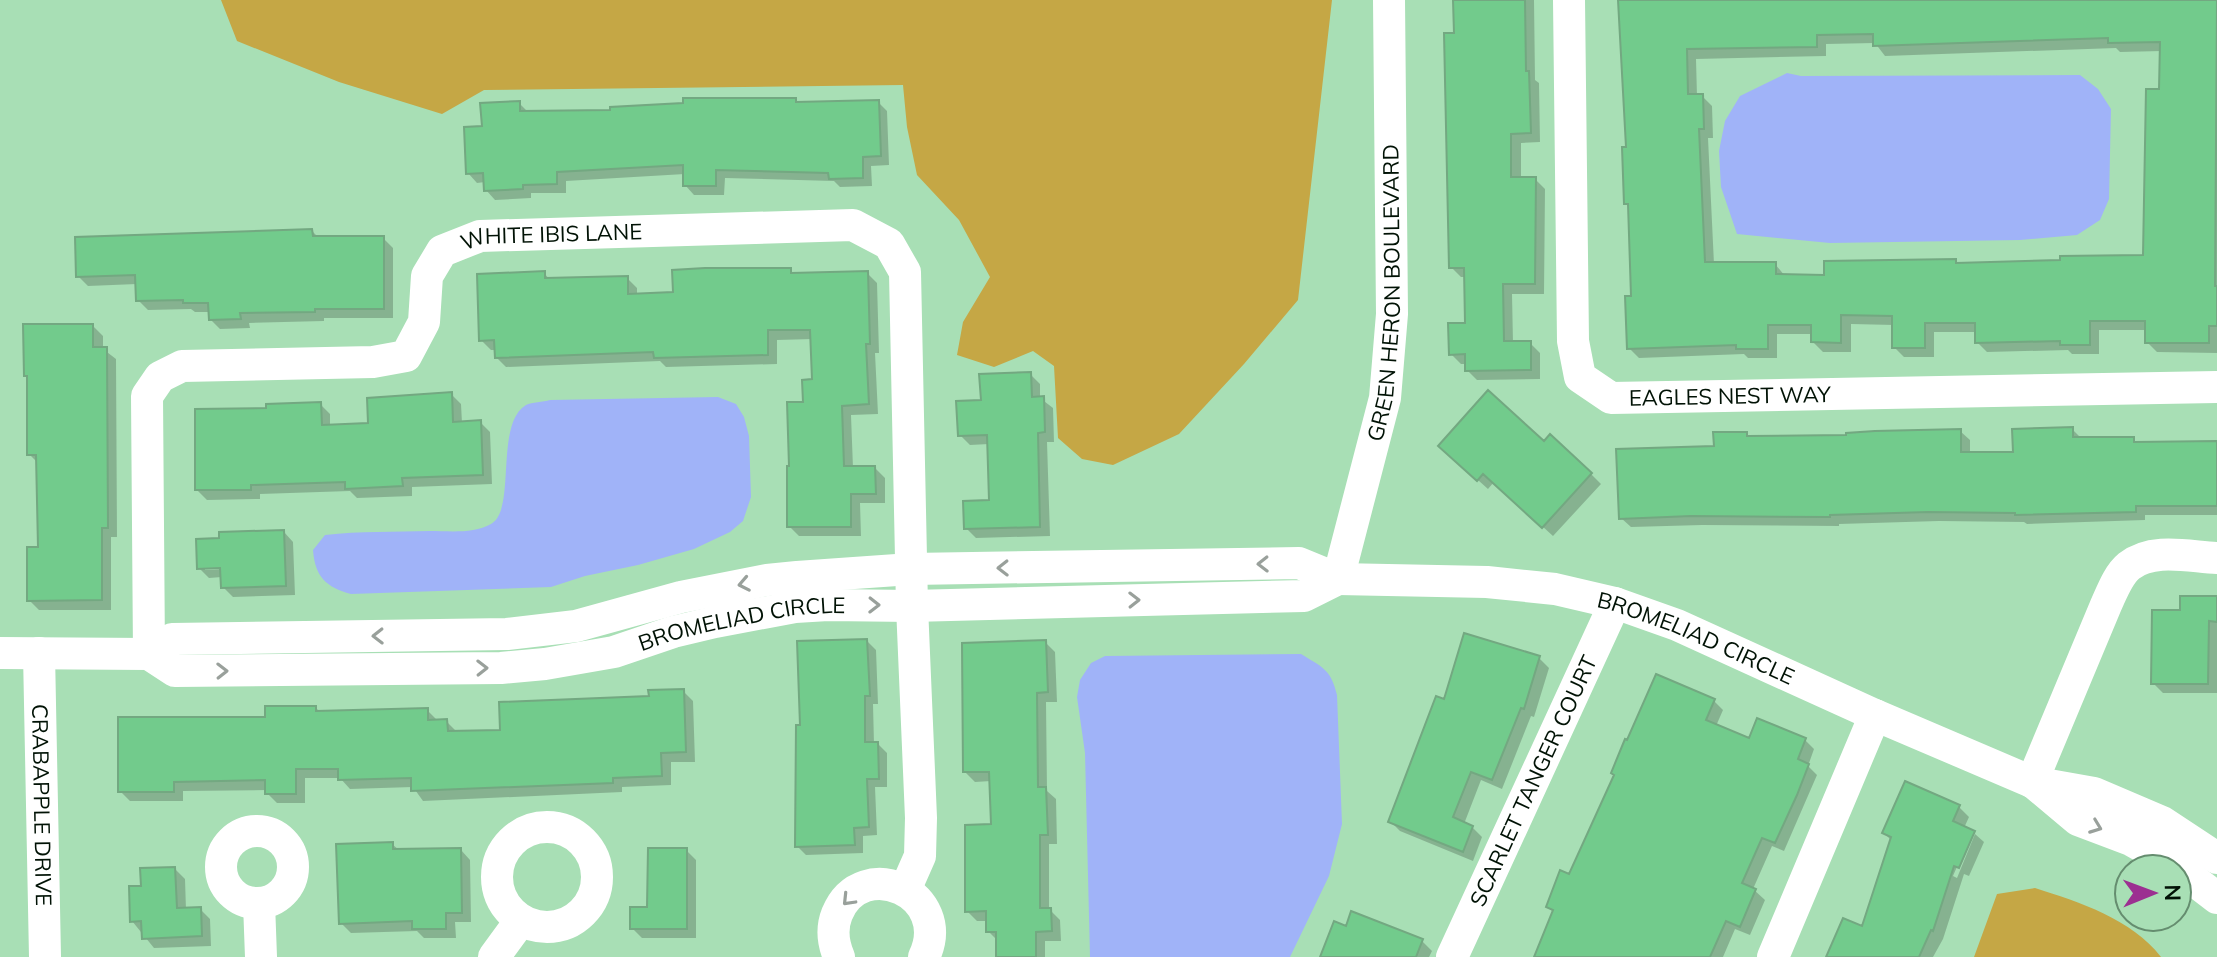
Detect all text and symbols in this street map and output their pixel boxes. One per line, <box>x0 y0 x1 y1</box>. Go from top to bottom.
street label: GREEN HERON BOULEVARD <box>1360 144 1406 444</box>
street label: WHITE IBIS LANE <box>456 217 643 256</box>
street label: EAGLES NEST WAY <box>1629 380 1832 412</box>
one-way arrow <box>1256 555 1269 573</box>
one-way arrow <box>996 559 1009 577</box>
one-way arrow <box>737 575 751 592</box>
street label: BROMELIAD CIRCLE <box>1595 585 1799 690</box>
street label: BROMELIAD CIRCLE <box>634 591 845 657</box>
one-way arrow <box>1128 591 1141 609</box>
one-way arrow <box>868 596 881 614</box>
one-way arrow <box>371 627 384 644</box>
street label: SCARLET TANGER COURT <box>1463 651 1603 911</box>
one-way arrow <box>476 659 489 677</box>
one-way arrow <box>216 662 229 680</box>
street label: CRABAPPLE DRIVE <box>26 704 58 906</box>
one-way arrow <box>2088 817 2102 834</box>
north arrow <box>2113 853 2193 933</box>
text: N <box>2159 884 2187 901</box>
one-way arrow <box>843 891 858 905</box>

